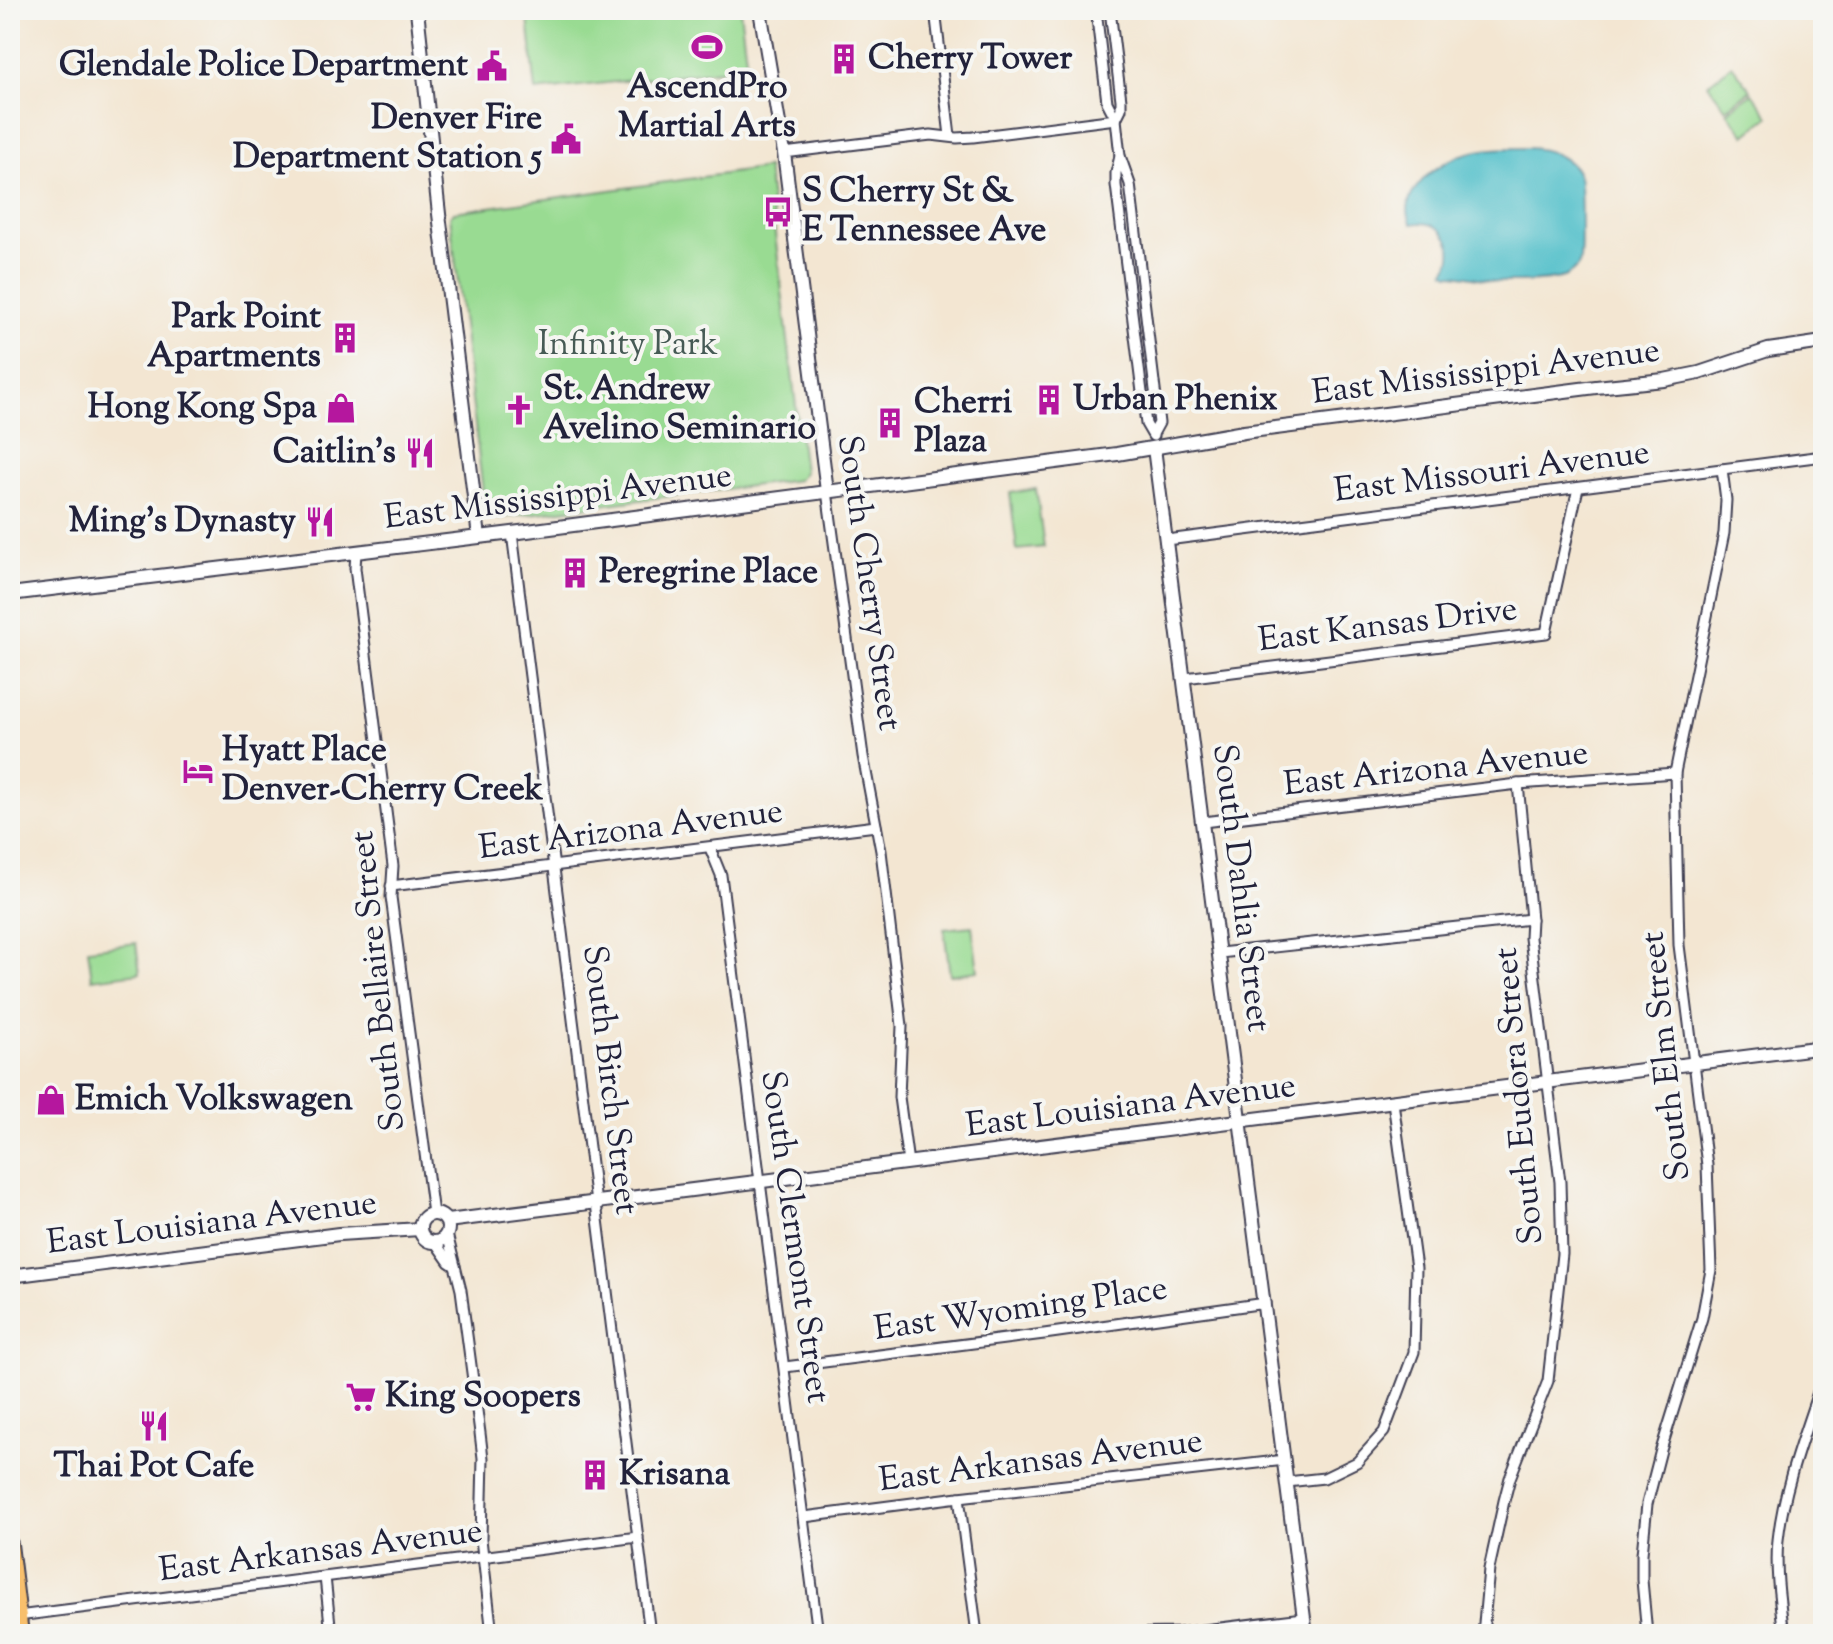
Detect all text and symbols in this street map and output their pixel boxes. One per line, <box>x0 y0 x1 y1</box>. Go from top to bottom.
sports icon: AscendPro Martial Arts <box>690 30 724 64</box>
place label: Cherry Tower <box>868 35 1072 84</box>
place label: Glendale Police Department <box>59 42 468 91</box>
building icon: Cherry Tower <box>827 42 861 76</box>
public building icon: Glendale Police Department <box>475 49 509 83</box>
place label: AscendPro Martial Arts <box>618 64 796 152</box>
place label: Denver Fire Department Station 5 <box>233 95 542 183</box>
public building icon: Denver Fire Department Station 5 <box>549 122 583 156</box>
place label: S Cherry St & E Tennessee Ave <box>802 168 1046 256</box>
bus stop icon: S Cherry St & E Tennessee Ave <box>761 195 795 229</box>
place label: Park Point Apartments <box>147 294 321 382</box>
building icon: Park Point Apartments <box>328 321 362 355</box>
park label: Infinity Park <box>538 321 718 370</box>
street label: East Mississippi Avenue <box>1309 327 1663 419</box>
place label: St. Andrew Avelino Seminario <box>543 366 816 454</box>
place label: Urban Phenix <box>1073 376 1278 425</box>
place label: Cherri Plaza <box>914 379 1012 467</box>
building icon: Urban Phenix <box>1032 383 1066 417</box>
place label: Hong Kong Spa <box>88 384 317 433</box>
shop icon: Hong Kong Spa <box>324 391 358 425</box>
church icon: St. Andrew Avelino Seminario <box>502 393 536 427</box>
building icon: Cherri Plaza <box>873 406 907 440</box>
place label: Caitlin's <box>273 429 396 478</box>
street label: East Missouri Avenue <box>1331 429 1653 517</box>
street label: South Cherry Street <box>823 432 913 734</box>
restaurant icon: Caitlin's <box>403 436 437 470</box>
street label: East Mississippi Avenue <box>381 452 735 544</box>
place label: Ming's Dynasty <box>69 498 296 547</box>
restaurant icon: Ming's Dynasty <box>303 505 337 539</box>
place label: Peregrine Place <box>599 549 818 598</box>
building icon: Peregrine Place <box>558 556 592 590</box>
street label: East Kansas Drive <box>1256 586 1520 666</box>
place label: Hyatt Place Denver-Cherry Creek <box>222 727 544 815</box>
street label: East Arizona Avenue <box>1281 730 1591 810</box>
street label: South Dahlia Street <box>1198 741 1282 1035</box>
hotel icon: Hyatt Place Denver-Cherry Creek <box>181 754 215 788</box>
street label: East Arizona Avenue <box>476 788 786 874</box>
street label: South Bellaire Street <box>339 828 419 1134</box>
street label: South Elm Street <box>1630 929 1704 1183</box>
street label: South Birch Street <box>568 942 650 1218</box>
street label: South Eudora Street <box>1483 945 1557 1247</box>
street label: East Louisiana Avenue <box>963 1062 1299 1152</box>
street label: South Clermont Street <box>746 1068 842 1407</box>
place label: Emich Volkswagen <box>75 1076 353 1125</box>
shop icon: Emich Volkswagen <box>34 1083 68 1117</box>
street label: East Louisiana Avenue <box>44 1179 380 1269</box>
street label: East Wyoming Place <box>871 1265 1171 1355</box>
place label: King Soopers <box>385 1373 581 1422</box>
supermarket icon: King Soopers <box>344 1380 378 1414</box>
restaurant icon: Thai Pot Cafe <box>137 1409 171 1443</box>
street label: East Arkansas Avenue <box>876 1418 1206 1506</box>
place label: Thai Pot Cafe <box>54 1443 255 1492</box>
place label: Krisana <box>619 1451 730 1500</box>
building icon: Krisana <box>578 1458 612 1492</box>
street label: East Arkansas Avenue <box>156 1508 486 1596</box>

